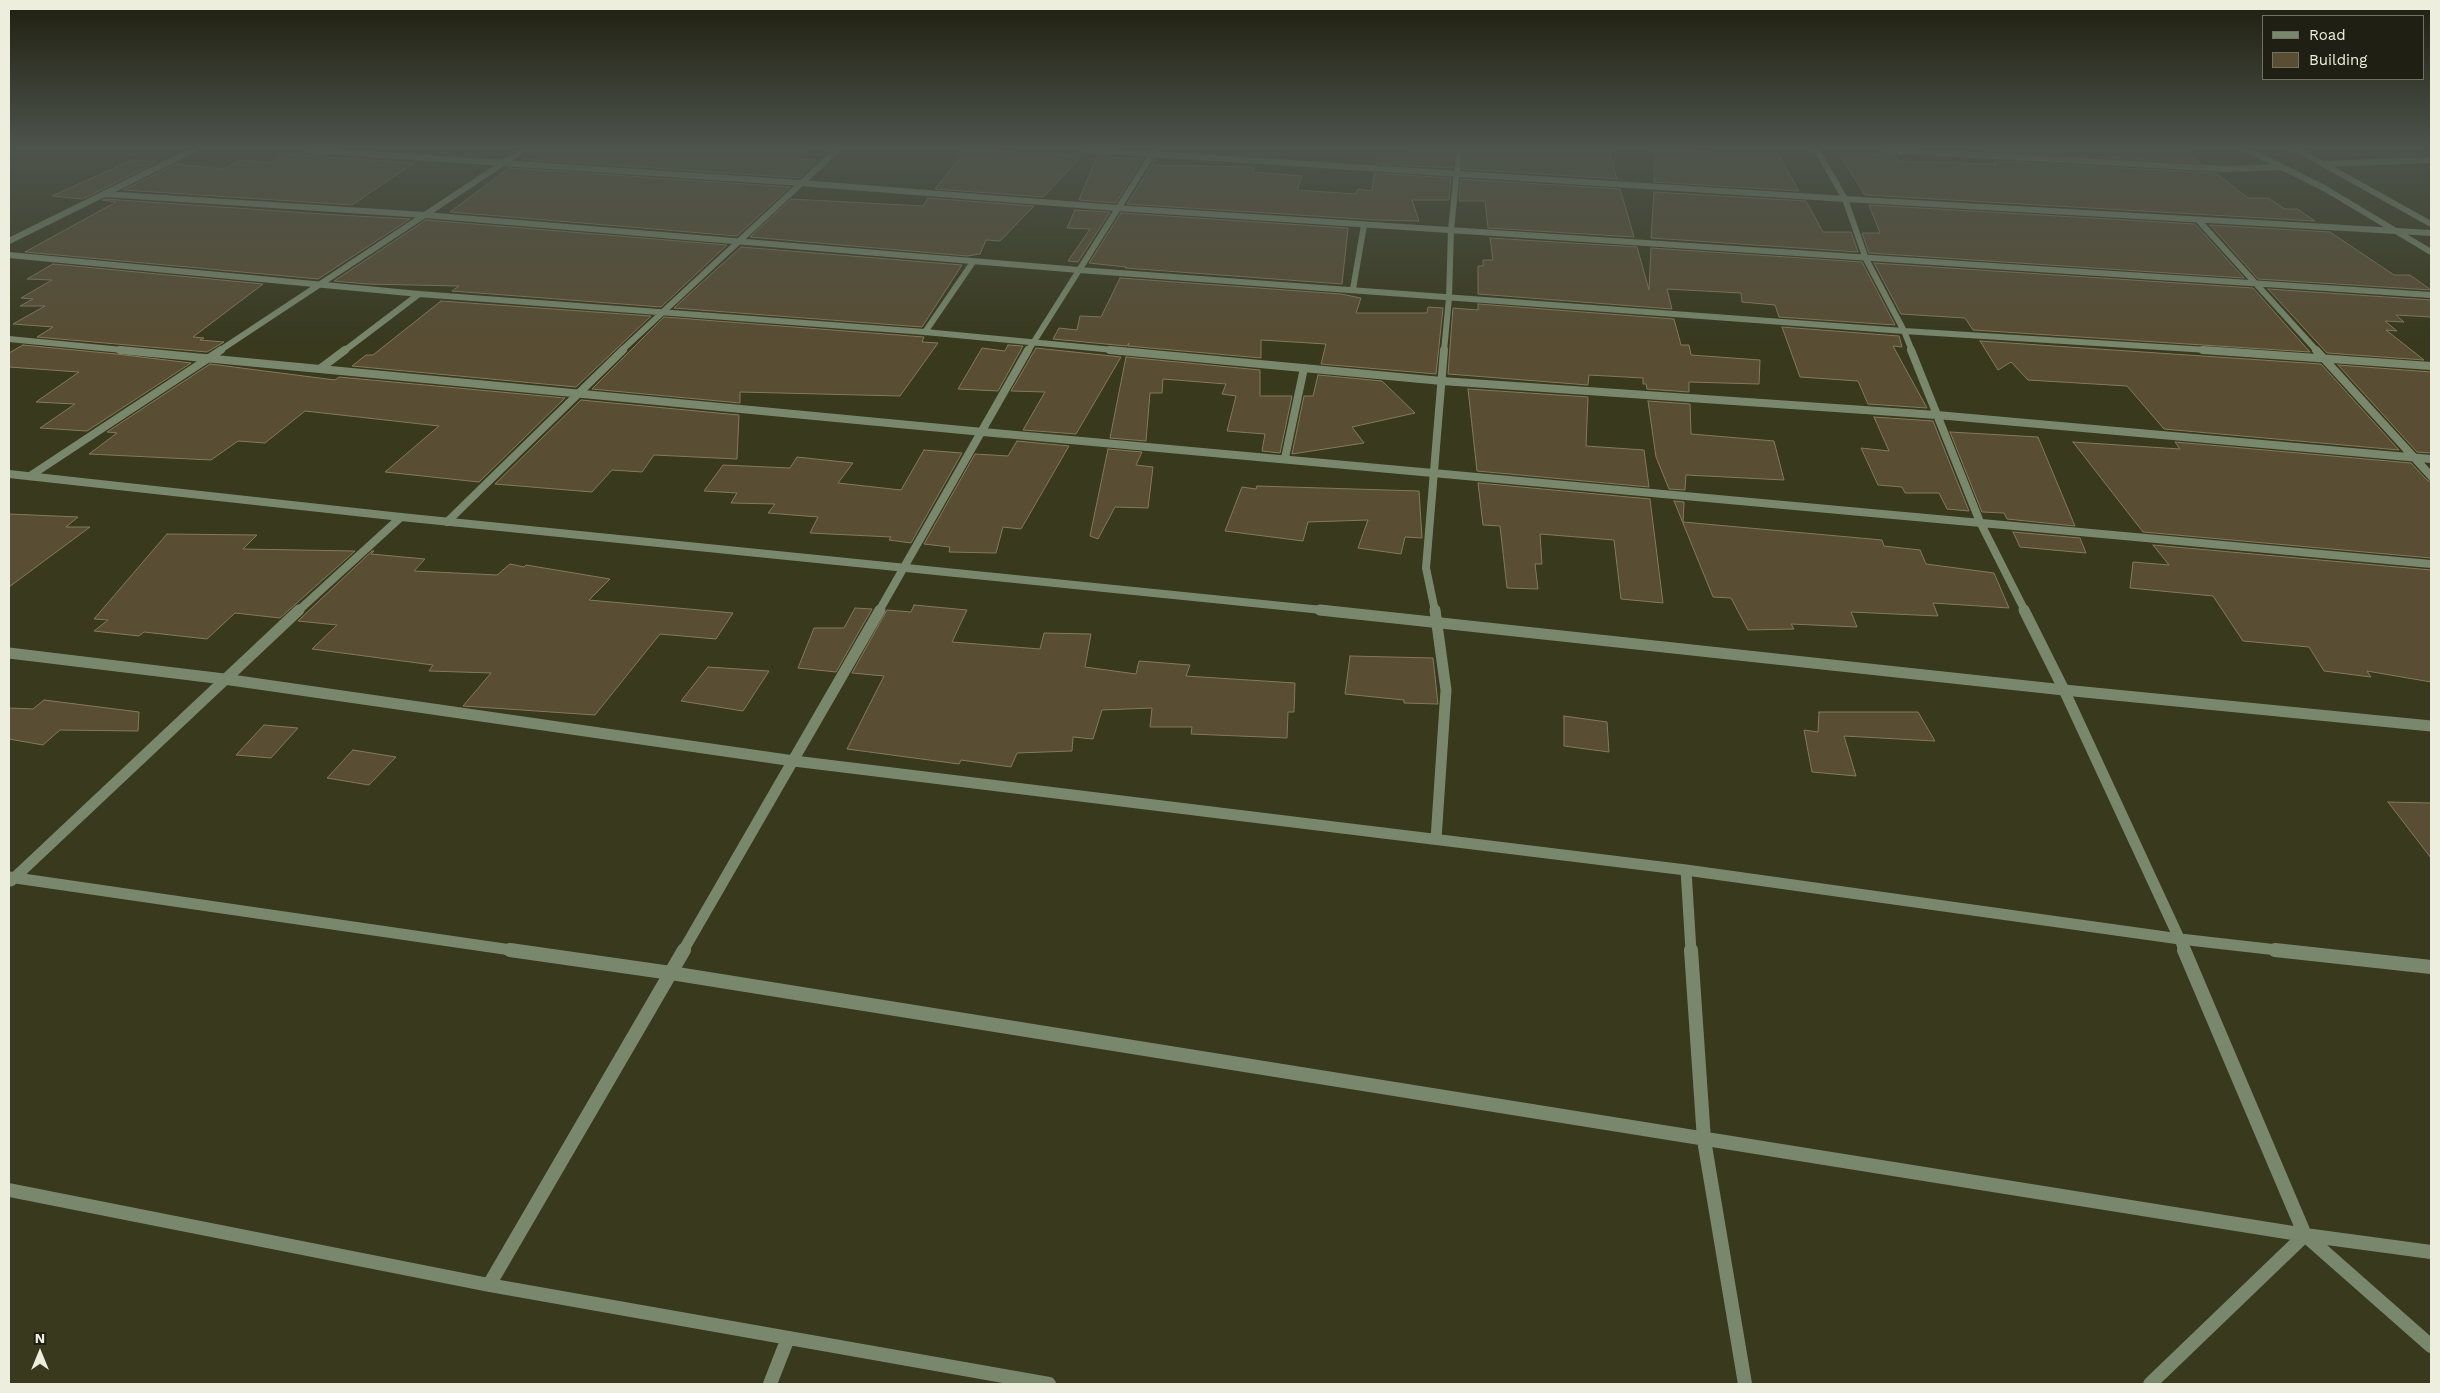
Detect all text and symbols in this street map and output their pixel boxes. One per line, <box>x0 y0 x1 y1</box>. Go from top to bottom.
legend <box>2262 15 2425 80</box>
text: Road <box>2309 26 2346 44</box>
text: Building <box>2309 51 2367 69</box>
north arrow <box>15 1328 65 1378</box>
text: N <box>35 1330 45 1346</box>

